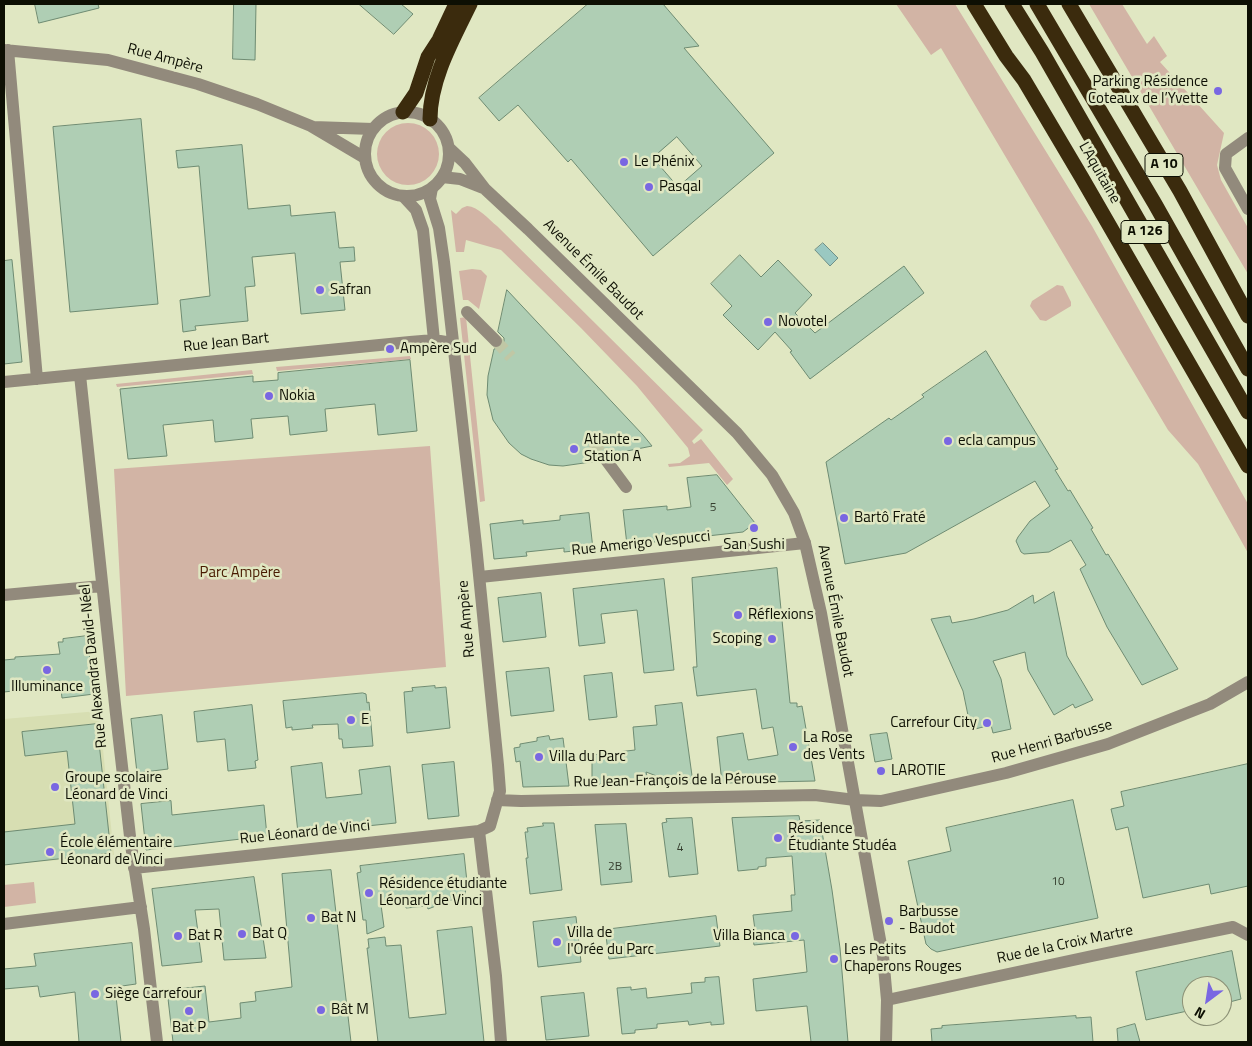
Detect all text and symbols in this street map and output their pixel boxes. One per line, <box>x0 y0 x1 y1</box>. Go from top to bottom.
street label: Rue Ampère <box>125 40 205 78</box>
place label: Parking Résidence Coteaux de l’Yvette <box>1088 73 1208 108</box>
marker: Parking Résidence Coteaux de l’Yvette <box>1212 85 1224 97</box>
street label: L'Aquitaine <box>1074 139 1124 207</box>
place label: Le Phénix <box>634 153 695 171</box>
road number: A 10 <box>1145 154 1183 176</box>
marker: Le Phénix <box>618 156 630 168</box>
place label: Pasqal <box>659 178 701 196</box>
marker: Pasqal <box>643 181 655 193</box>
street label: Avenue Émile Baudot <box>539 216 647 324</box>
road number: A 126 <box>1121 220 1169 243</box>
place label: Safran <box>330 281 371 299</box>
marker: Safran <box>314 284 326 296</box>
place label: Novotel <box>778 313 827 331</box>
marker: Novotel <box>762 316 774 328</box>
street label: Rue Jean Bart <box>182 330 270 356</box>
place label: Ampère Sud <box>400 340 477 358</box>
marker: Ampère Sud <box>384 343 396 355</box>
place label: Nokia <box>279 387 315 405</box>
marker: Nokia <box>263 390 275 402</box>
place label: Atlante - Station A <box>584 431 642 466</box>
place label: ecla campus <box>958 432 1036 450</box>
marker: ecla campus <box>942 435 954 447</box>
marker: Atlante - Station A <box>568 443 580 455</box>
house number: 5 <box>710 501 716 515</box>
place label: Bartô Fraté <box>854 509 926 527</box>
marker: Bartô Fraté <box>838 512 850 524</box>
marker: San Sushi <box>748 522 760 534</box>
street label: Rue Amerigo Vespucci <box>571 528 711 560</box>
place label: San Sushi <box>723 536 785 554</box>
street label: Avenue Émile Baudot <box>813 543 857 679</box>
park label: Parc Ampère <box>200 564 280 582</box>
street label: Rue Ampère <box>455 580 479 658</box>
street label: Rue Alexandra David-Néel <box>76 583 112 749</box>
place label: Réflexions <box>748 606 814 624</box>
marker: Réflexions <box>732 609 744 621</box>
place label: Scoping <box>713 630 762 648</box>
marker: Scoping <box>766 633 778 645</box>
marker: Illuminance <box>41 664 53 676</box>
place label: Illuminance <box>11 678 83 696</box>
place label: E <box>361 711 369 729</box>
marker: E <box>345 714 357 726</box>
place label: Carrefour City <box>890 714 977 732</box>
street label: Rue Henri Barbusse <box>990 716 1114 768</box>
marker: Carrefour City <box>981 717 993 729</box>
place label: La Rose des Vents <box>803 729 865 764</box>
marker: La Rose des Vents <box>787 741 799 753</box>
place label: Villa du Parc <box>549 748 626 766</box>
marker: Villa du Parc <box>533 751 545 763</box>
place label: LAROTIE <box>891 762 946 780</box>
marker: LAROTIE <box>875 765 887 777</box>
place label: Groupe scolaire Léonard de Vinci <box>65 769 168 804</box>
street label: Rue Jean-François de la Pérouse <box>573 770 777 792</box>
marker: Groupe scolaire Léonard de Vinci <box>49 781 61 793</box>
street label: Rue Léonard de Vinci <box>239 817 371 849</box>
place label: Résidence Étudiante Studéa <box>788 820 897 855</box>
marker: Résidence Étudiante Studéa <box>772 832 784 844</box>
place label: École élémentaire Léonard de Vinci <box>60 834 172 869</box>
house number: 4 <box>677 841 683 855</box>
marker: École élémentaire Léonard de Vinci <box>44 846 56 858</box>
house number: 2B <box>608 860 622 874</box>
place label: Résidence étudiante Léonard de Vinci <box>379 875 507 910</box>
house number: 10 <box>1051 875 1065 889</box>
marker: Résidence étudiante Léonard de Vinci <box>363 887 375 899</box>
place label: Barbusse - Baudot <box>899 903 958 938</box>
place label: Bat N <box>321 909 356 927</box>
marker: Bat N <box>305 912 317 924</box>
marker: Barbusse - Baudot <box>883 915 895 927</box>
street label: Rue de la Croix Martre <box>995 922 1135 968</box>
place label: Villa de l'Orée du Parc <box>567 924 654 959</box>
place label: Bat Q <box>252 925 287 943</box>
place label: Bat R <box>188 927 223 945</box>
place label: Villa Bianca <box>713 927 785 945</box>
marker: Bat Q <box>236 928 248 940</box>
marker: Bat R <box>172 930 184 942</box>
marker: Villa Bianca <box>789 930 801 942</box>
marker: Villa de l'Orée du Parc <box>551 936 563 948</box>
place label: Les Petits Chaperons Rouges <box>844 941 962 976</box>
marker: Les Petits Chaperons Rouges <box>828 953 840 965</box>
north arrow <box>1182 976 1232 1026</box>
place label: Siège Carrefour <box>105 985 202 1003</box>
marker: Siège Carrefour <box>89 988 101 1000</box>
place label: Bât M <box>331 1001 369 1019</box>
text: N <box>1190 1002 1209 1025</box>
marker: Bât M <box>315 1004 327 1016</box>
marker: Bat P <box>183 1005 195 1017</box>
place label: Bat P <box>172 1019 206 1037</box>

